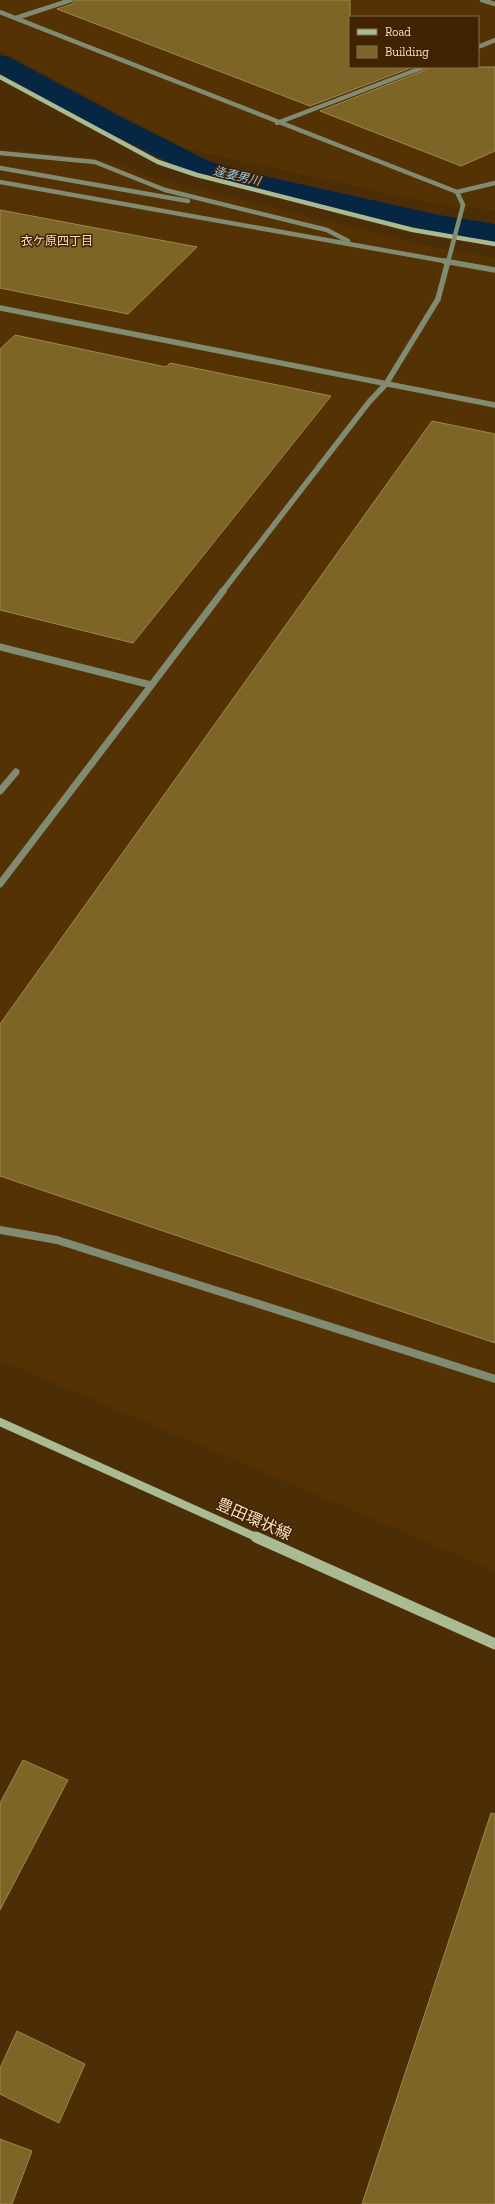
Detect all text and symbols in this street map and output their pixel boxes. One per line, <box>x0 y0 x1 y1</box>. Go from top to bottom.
legend <box>349 16 479 68</box>
text: Road <box>385 25 411 39</box>
text: Building <box>385 45 429 59</box>
water label: 逢妻男川 <box>212 164 264 189</box>
district label: 衣ケ原四丁目 <box>21 234 93 248</box>
street label: 豊田環状線 <box>214 1494 294 1544</box>

